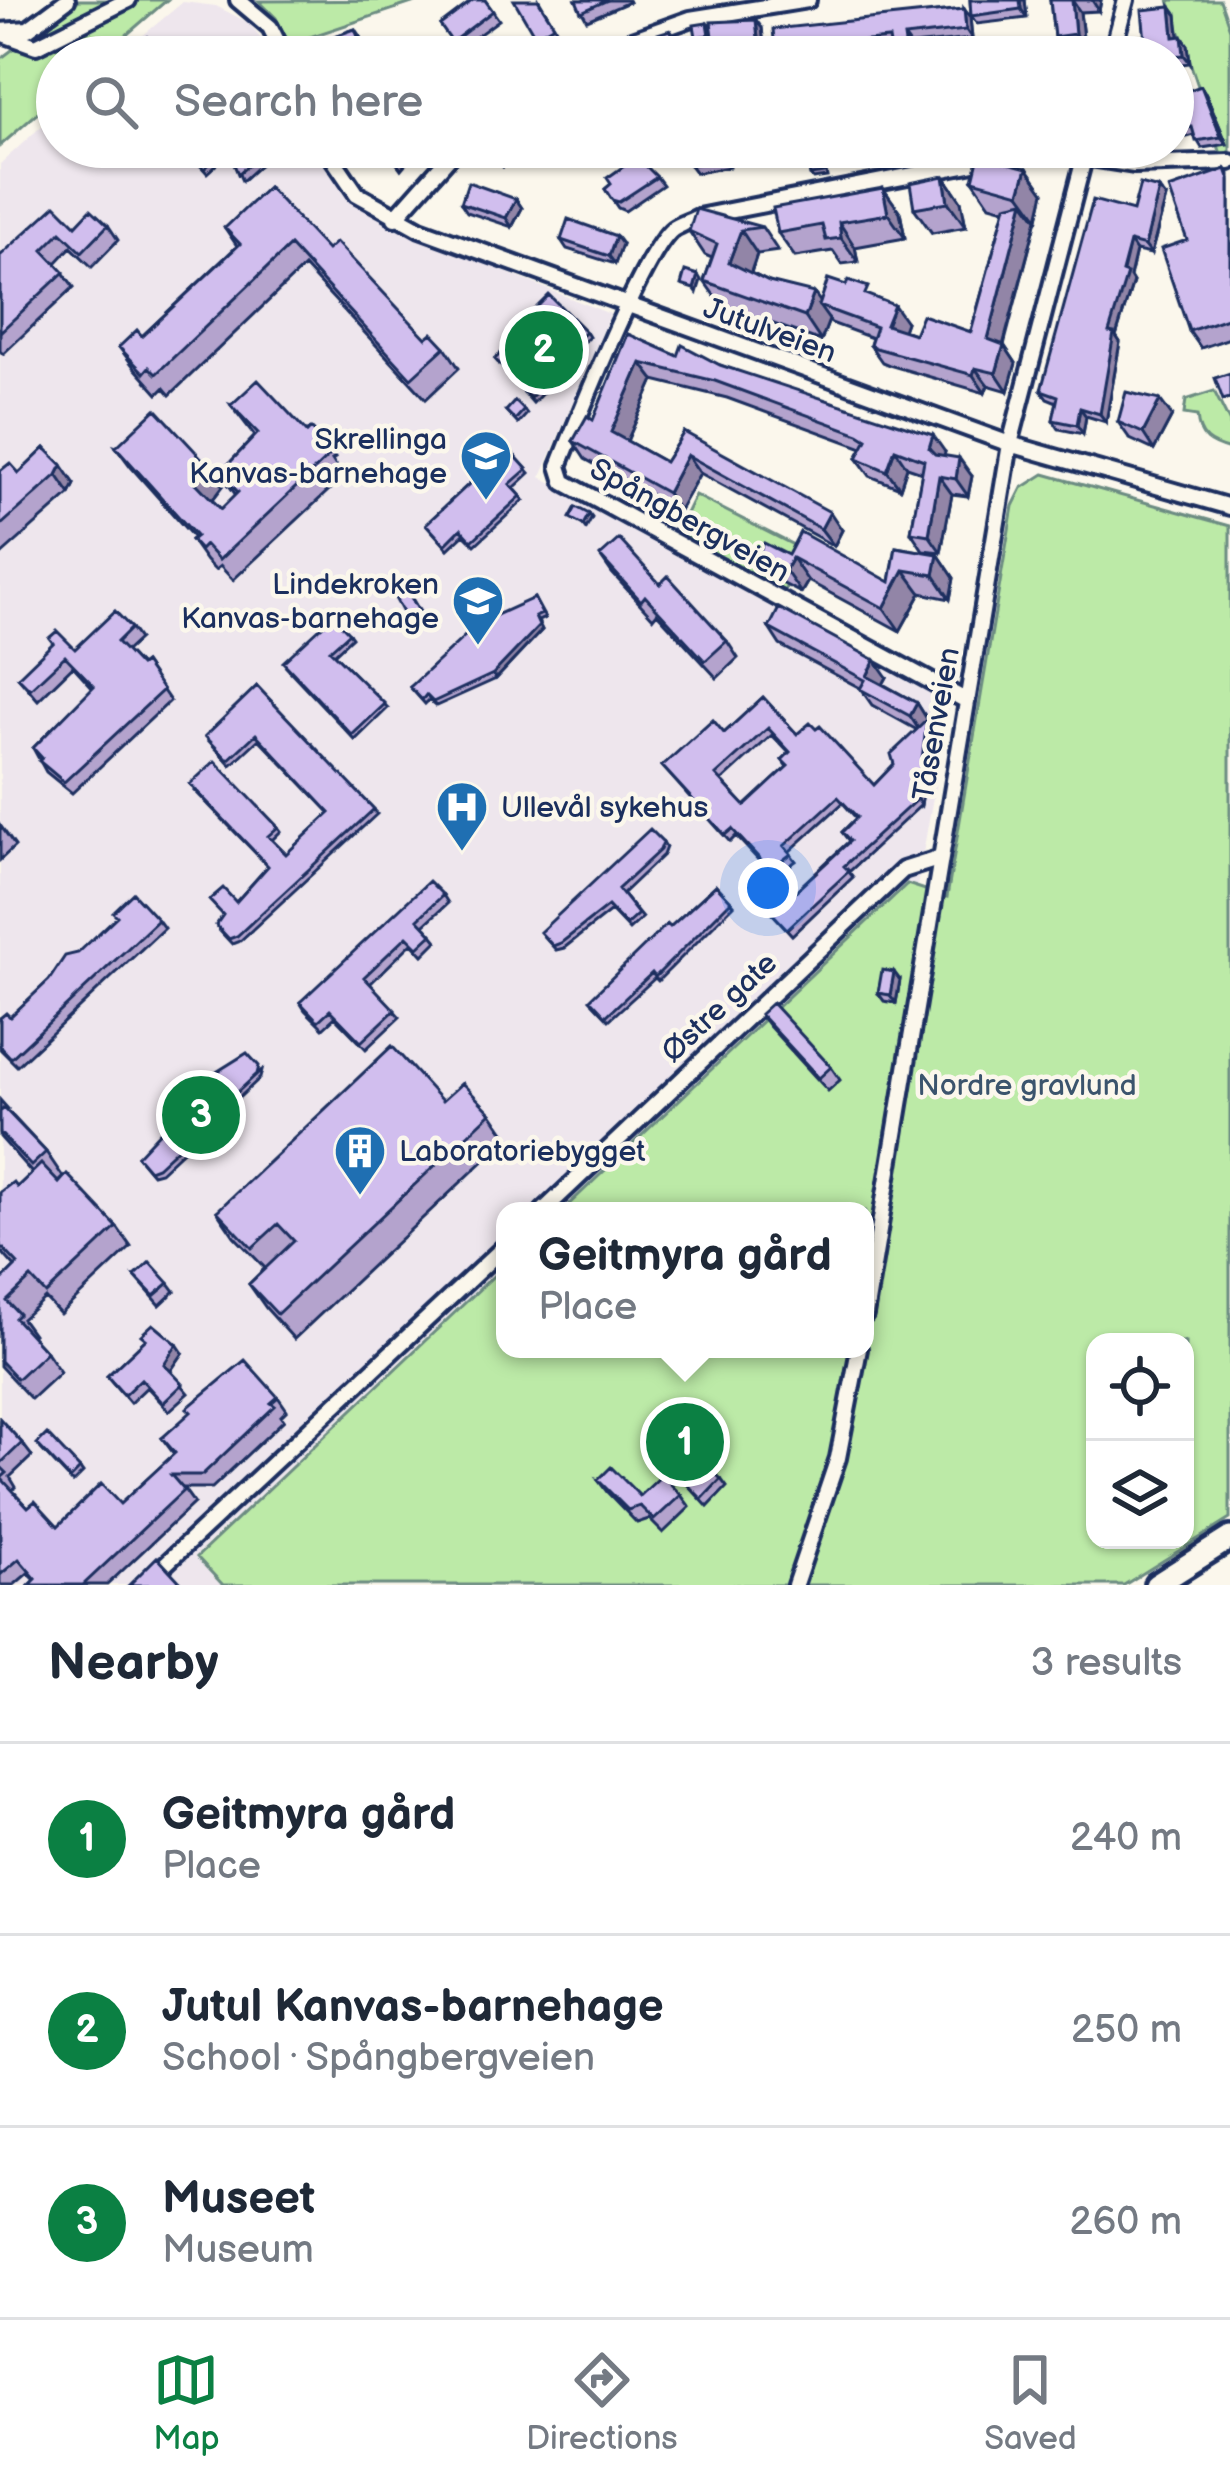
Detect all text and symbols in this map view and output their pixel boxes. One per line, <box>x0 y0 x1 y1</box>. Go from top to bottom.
search box <box>36 36 1194 168</box>
icon: search <box>78 69 144 135</box>
text: Search here <box>174 75 423 130</box>
street label: Jutulveien <box>698 290 841 372</box>
pin: 2 <box>505 305 583 395</box>
place label: Skrellinga Kanvas-barnehage <box>189 422 447 492</box>
school or university icon: Skrellinga Kanvas-barnehage <box>458 428 514 502</box>
street label: Spångbergveien <box>583 451 796 591</box>
place label: Lindekroken Kanvas-barnehage <box>181 567 439 637</box>
school or university icon: Lindekroken Kanvas-barnehage <box>450 573 506 647</box>
street label: Tåsenveien <box>906 645 968 804</box>
hospital icon: Ullevål sykehus <box>434 779 490 853</box>
place label: Ullevål sykehus <box>501 790 708 826</box>
your location <box>738 858 798 918</box>
street label: Østre gate <box>655 945 785 1070</box>
park label: Nordre gravlund <box>917 1068 1137 1104</box>
pin: 3 <box>162 1070 240 1160</box>
building icon: Laboratoriebygget <box>332 1123 388 1197</box>
place label: Laboratoriebygget <box>399 1134 645 1170</box>
popup <box>496 1202 874 1358</box>
text: Geitmyra gård <box>538 1229 832 1284</box>
text: Place <box>538 1284 637 1331</box>
map controls <box>1086 1333 1194 1549</box>
button: locate <box>1086 1333 1194 1441</box>
pin: 1 <box>646 1397 724 1487</box>
button: layers <box>1086 1441 1194 1549</box>
text: Nearby <box>48 1633 219 1694</box>
text: 3 results <box>1030 1640 1182 1687</box>
text: Geitmyra gård <box>162 1788 455 1843</box>
text: 1 <box>79 1815 95 1862</box>
text: 240 m <box>1070 1815 1182 1862</box>
text: Place <box>162 1843 261 1890</box>
text: Jutul Kanvas-barnehage <box>162 1980 664 2035</box>
text: 2 <box>75 2007 99 2054</box>
text: 250 m <box>1071 2007 1182 2054</box>
text: School · Spångbergveien <box>162 2035 595 2082</box>
text: Museet <box>162 2172 315 2227</box>
text: 3 <box>76 2199 98 2246</box>
text: 260 m <box>1069 2199 1182 2246</box>
text: Museum <box>162 2227 314 2274</box>
tab: Map <box>153 2347 220 2459</box>
tab: Directions <box>526 2347 678 2459</box>
tab: Saved <box>984 2347 1077 2459</box>

